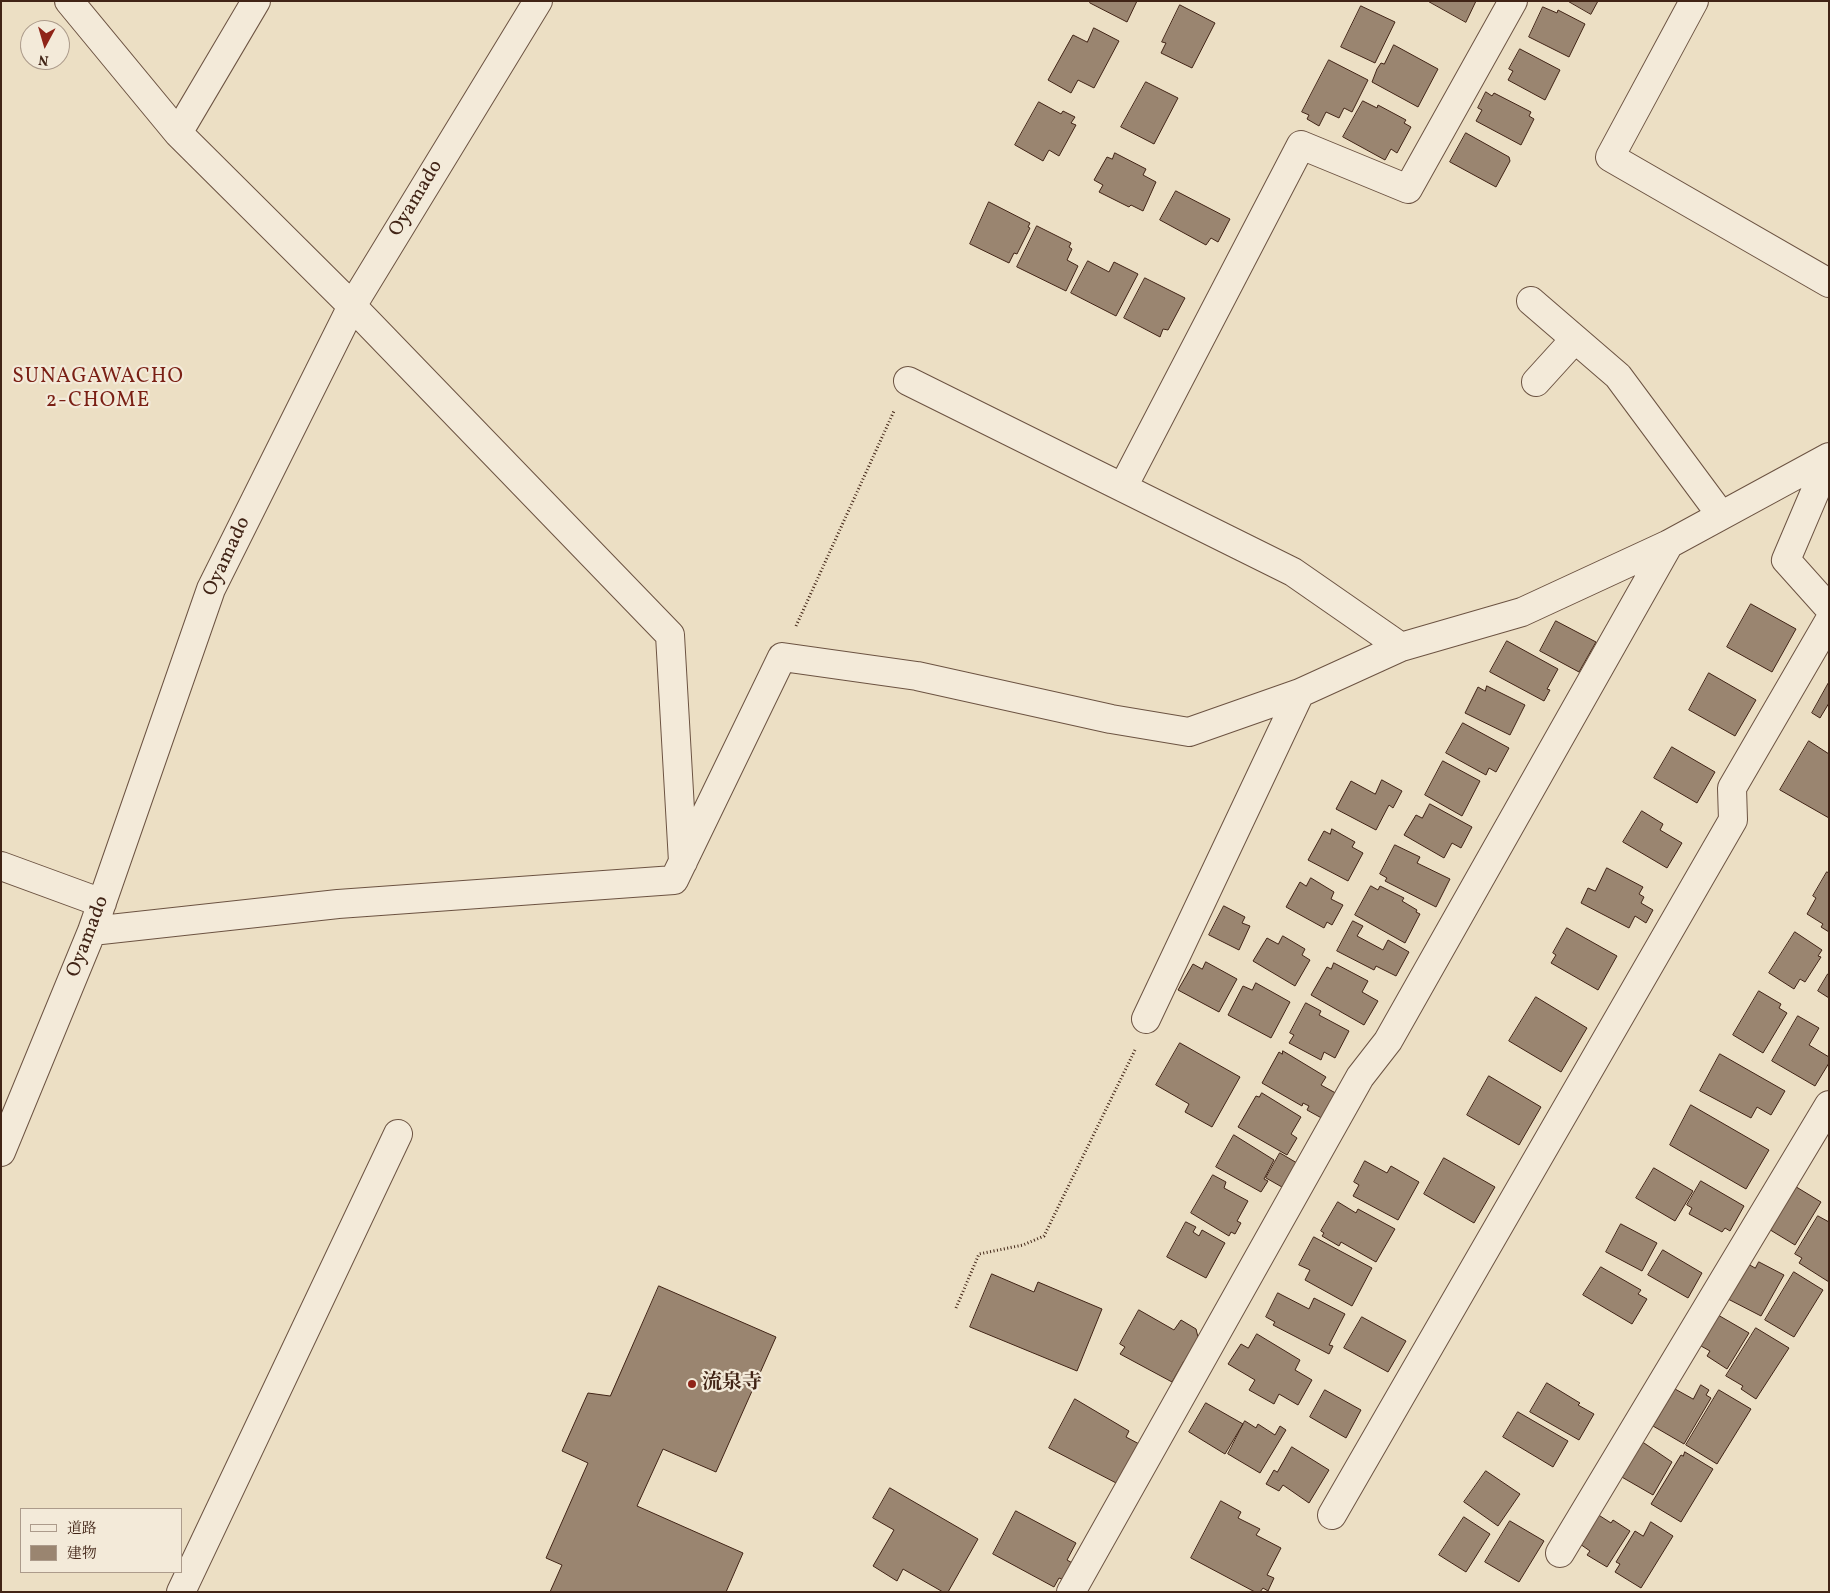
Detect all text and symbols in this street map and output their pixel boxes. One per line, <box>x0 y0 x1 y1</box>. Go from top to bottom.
north arrow <box>20 20 70 70</box>
text: N <box>37 49 50 69</box>
street label: Oyamado <box>385 156 449 242</box>
district label: SUNAGAWACHO 2-CHOME <box>11 365 185 415</box>
street label: Oyamado <box>199 513 257 601</box>
street label: Oyamado <box>63 893 115 981</box>
place label: 流泉寺 <box>702 1372 762 1396</box>
marker: 流泉寺 <box>686 1378 698 1390</box>
legend <box>20 1508 182 1573</box>
text: 道路 <box>67 1519 97 1540</box>
text: 建物 <box>67 1544 97 1565</box>

